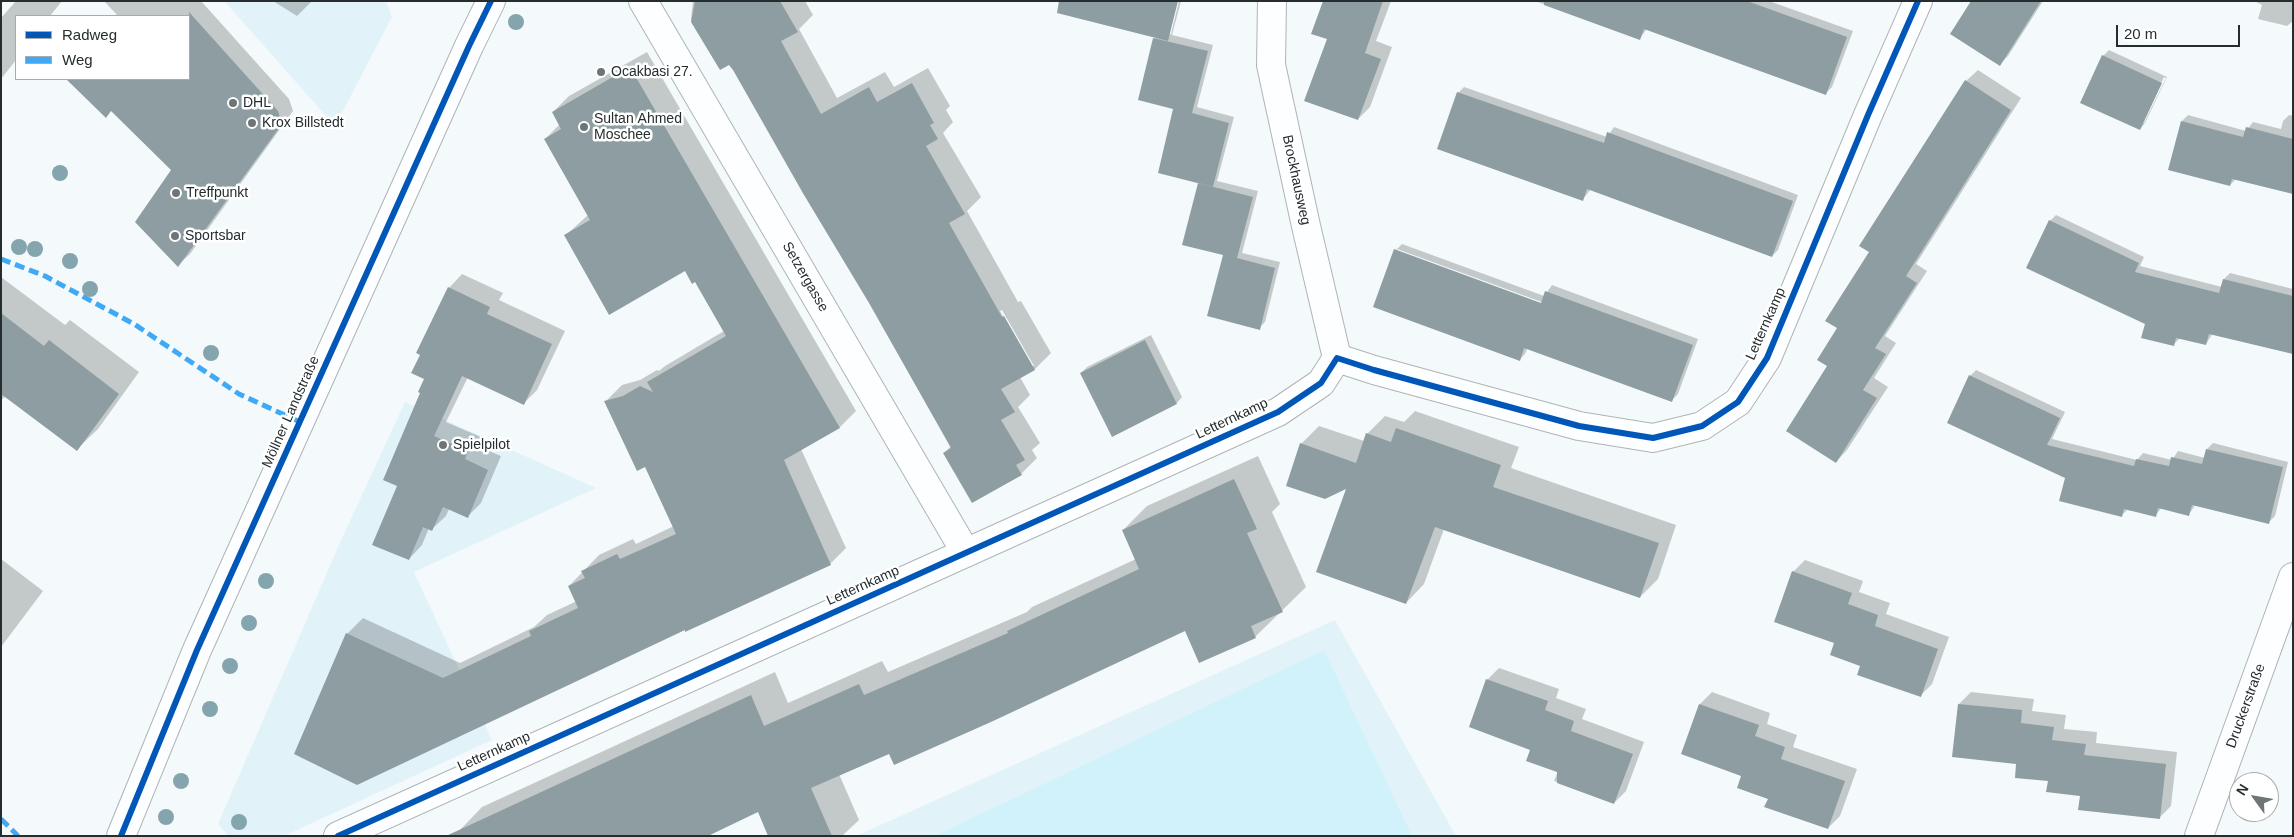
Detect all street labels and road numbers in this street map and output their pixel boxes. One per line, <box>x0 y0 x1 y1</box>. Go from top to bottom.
street label: Brockhausweg <box>1278 133 1314 227</box>
street label: Setzergasse <box>778 239 832 315</box>
street label: Letternkamp <box>1743 285 1789 363</box>
street label: Möllner Landstraße <box>259 353 323 471</box>
street label: Letternkamp <box>1193 395 1271 443</box>
street label: Letternkamp <box>824 563 902 609</box>
street label: Druckerstraße <box>2223 661 2269 751</box>
street label: Letternkamp <box>455 729 533 775</box>

